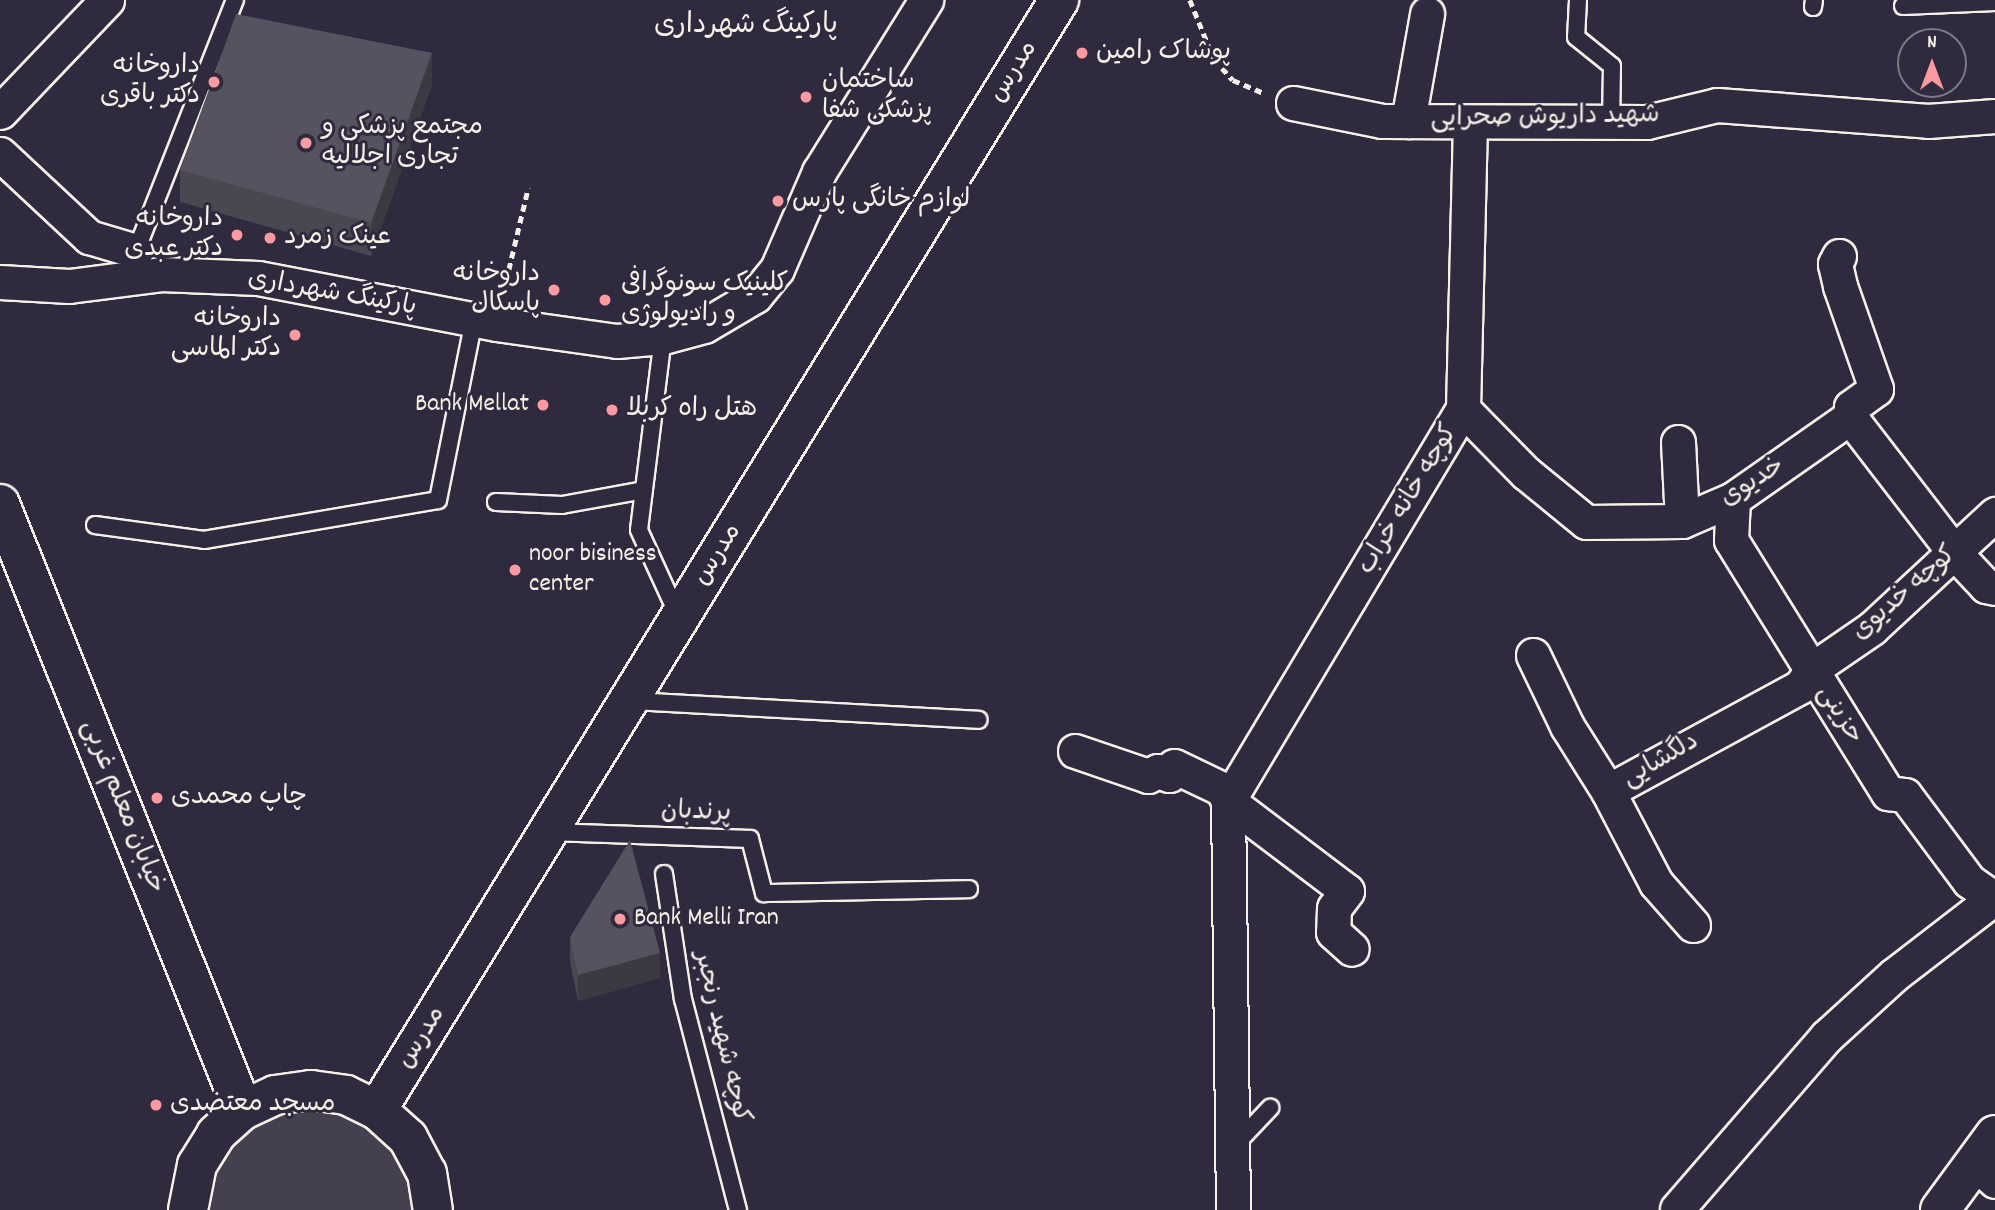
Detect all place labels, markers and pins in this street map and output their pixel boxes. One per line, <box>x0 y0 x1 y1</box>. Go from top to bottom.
place label: پوشاک رامین <box>1096 37 1231 69</box>
marker: پوشاک رامین <box>1074 45 1090 61</box>
place label: داروخانه دکتر باقری <box>100 51 200 112</box>
place label: ساختمان پزشکی شفا <box>822 66 932 128</box>
marker: داروخانه دکتر باقری <box>206 74 222 90</box>
marker: ساختمان پزشکی شفا <box>796 87 816 107</box>
place label: مجتمع پزشکی و تجاری اجلالیه <box>322 112 483 174</box>
marker: مجتمع پزشکی و تجاری اجلالیه <box>296 133 316 153</box>
place label: لوازم خانگی پارس <box>792 185 970 217</box>
marker: لوازم خانگی پارس <box>770 193 786 209</box>
place label: داروخانه دکتر عبدی <box>124 204 223 266</box>
place label: عینک زمرد <box>284 222 391 254</box>
marker: داروخانه دکتر عبدی <box>229 227 245 243</box>
marker: عینک زمرد <box>262 230 278 246</box>
place label: داروخانه پاسکال <box>453 259 540 320</box>
place label: کلینیک سونوگرافی و رادیولوژی <box>621 269 788 330</box>
marker: داروخانه پاسکال <box>546 282 562 298</box>
marker: کلینیک سونوگرافی و رادیولوژی <box>595 290 615 310</box>
place label: داروخانه دکتر الماسی <box>171 304 281 366</box>
marker: داروخانه دکتر الماسی <box>287 327 303 343</box>
place label: Bank Mellat <box>415 389 529 421</box>
place label: هتل راه کربلا <box>626 394 757 426</box>
marker: Bank Mellat <box>535 397 551 413</box>
marker: هتل راه کربلا <box>604 402 620 418</box>
place label: noor bisiness center <box>529 539 657 600</box>
marker: noor bisiness center <box>507 562 523 578</box>
place label: چاپ محمدی <box>171 782 307 814</box>
marker: چاپ محمدی <box>149 790 165 806</box>
place label: Bank Melli Iran <box>634 903 779 935</box>
marker: Bank Melli Iran <box>612 911 628 927</box>
place label: مسجد معتضدی <box>170 1089 335 1121</box>
marker: مسجد معتضدی <box>148 1097 164 1113</box>

